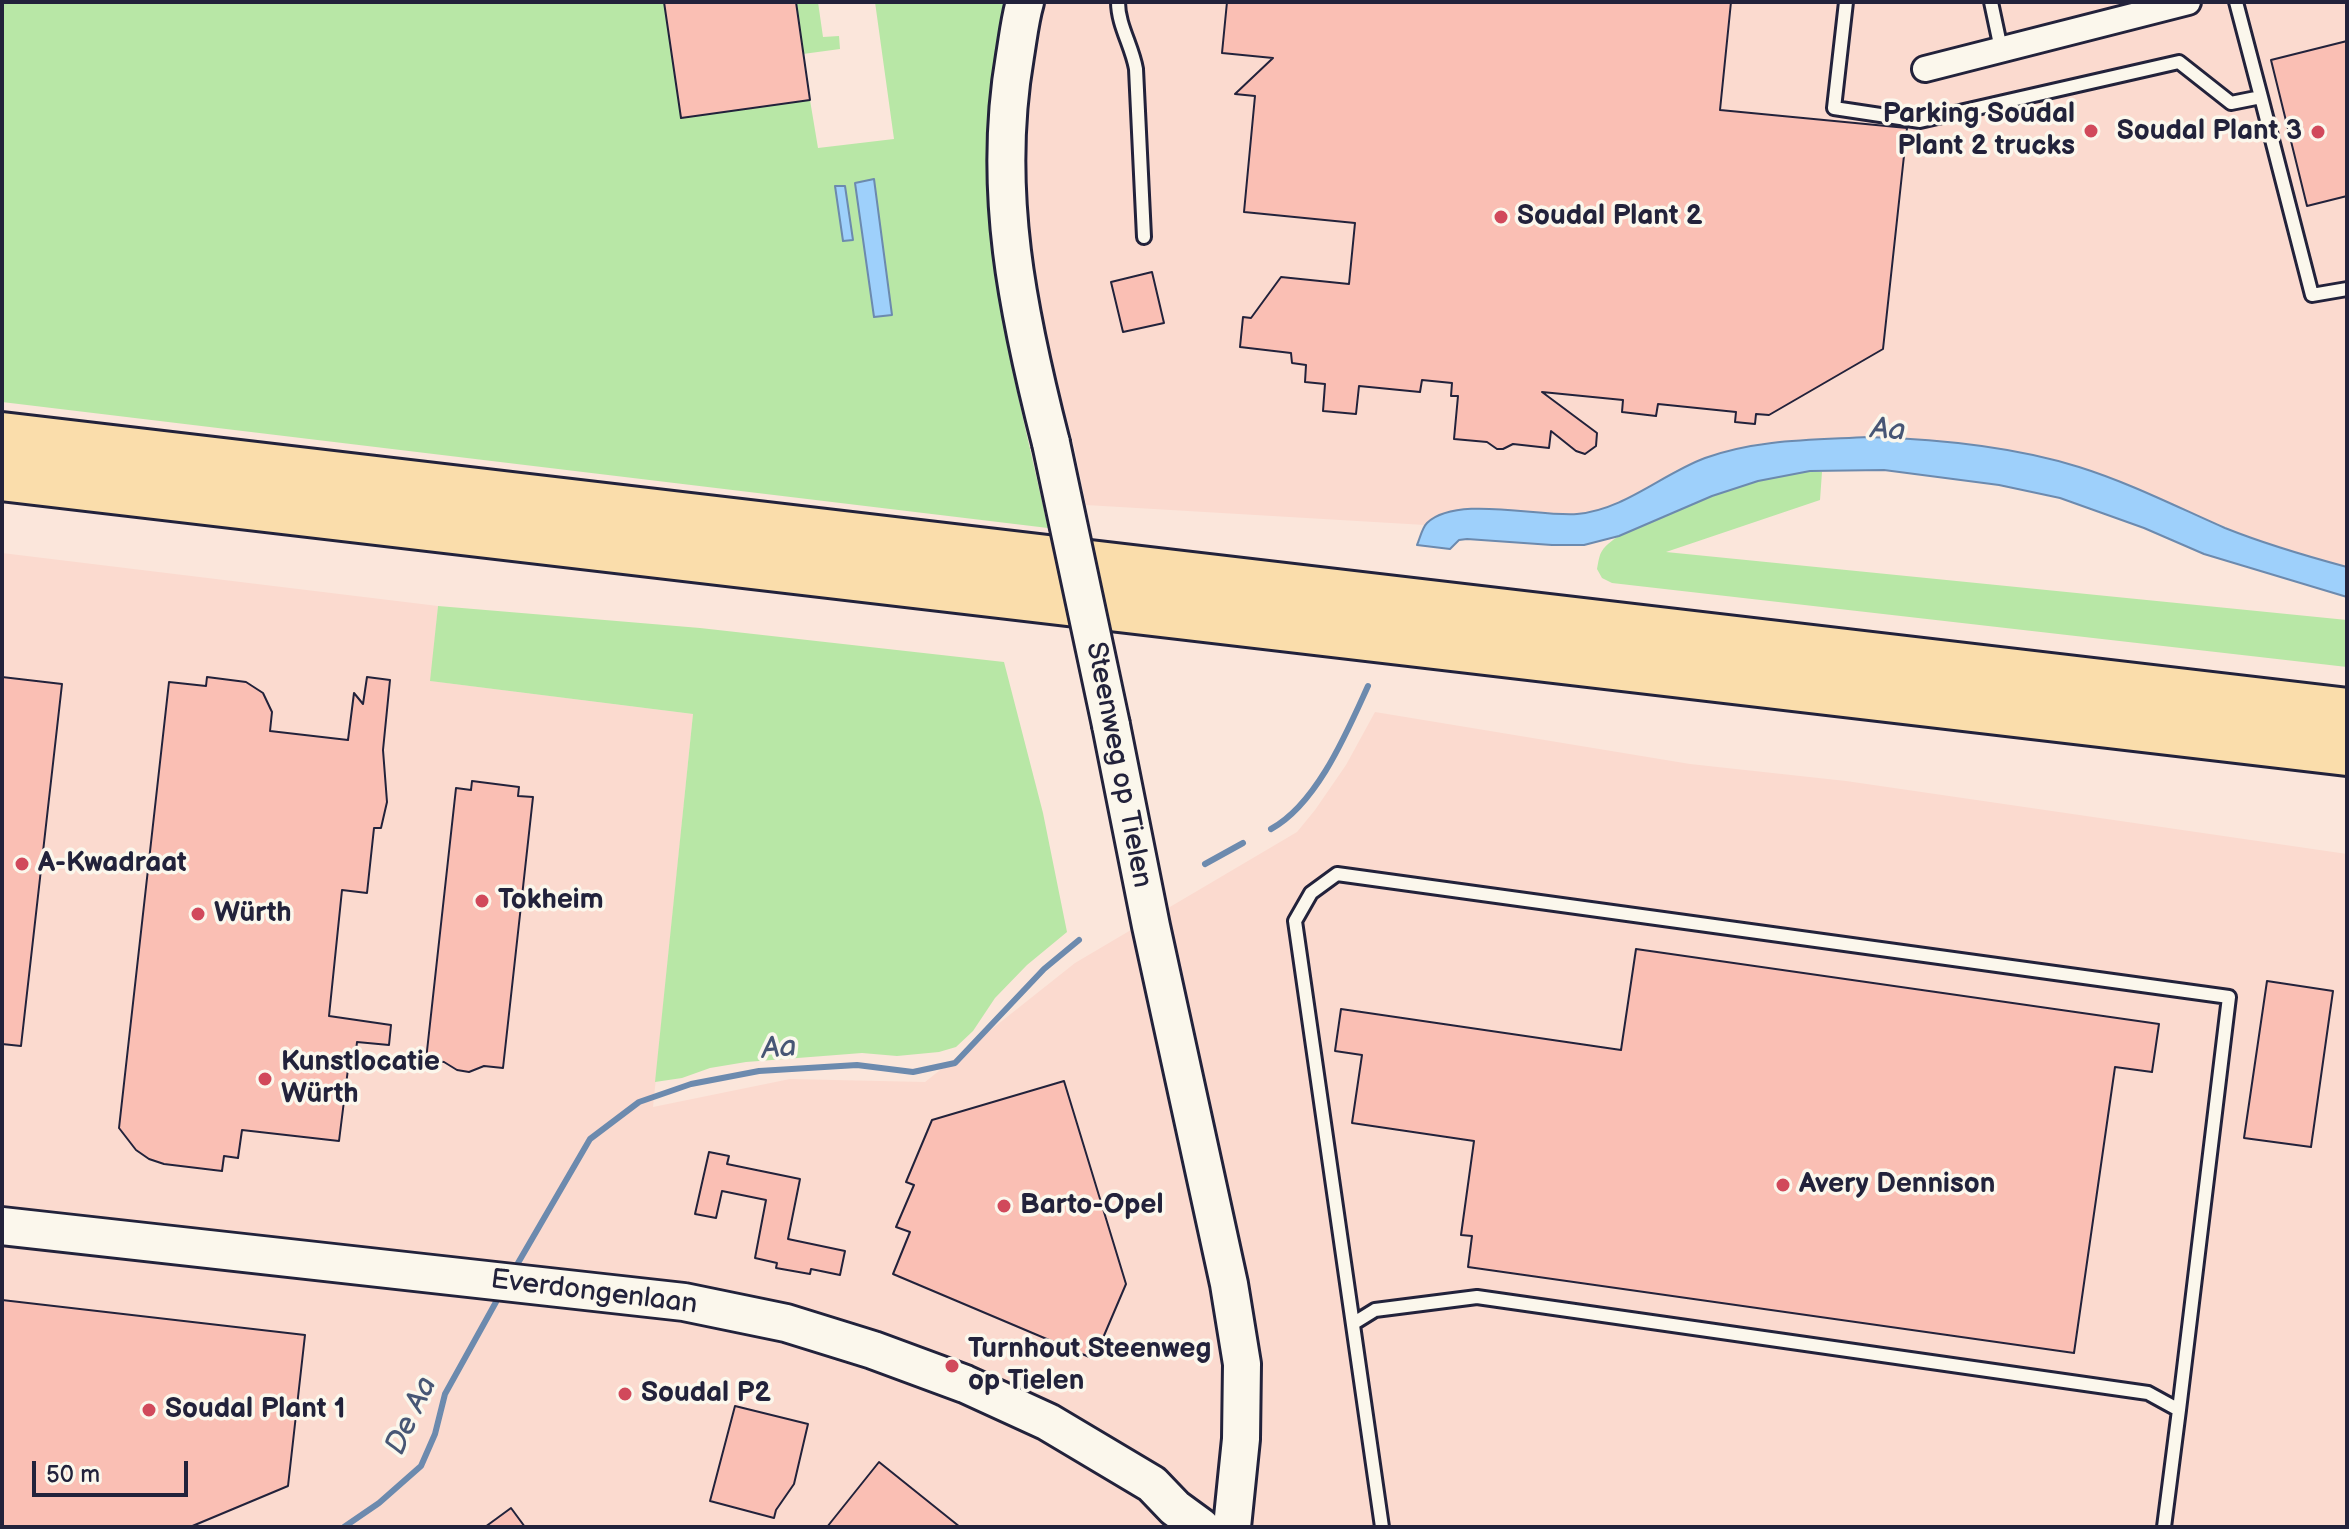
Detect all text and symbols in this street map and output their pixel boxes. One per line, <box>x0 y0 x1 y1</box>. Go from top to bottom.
place label: Parking Soudal Plant 2 trucks <box>1883 98 2075 164</box>
place label: Soudal Plant 3 <box>2117 115 2302 149</box>
marker: Parking Soudal Plant 2 trucks <box>2082 122 2100 140</box>
marker: Soudal Plant 3 <box>2309 123 2327 141</box>
place label: Soudal Plant 2 <box>1517 200 1703 234</box>
marker: Soudal Plant 2 <box>1492 208 1510 226</box>
water label: Aa <box>1869 412 1907 450</box>
street label: Steenweg op Tielen <box>1078 639 1158 891</box>
place label: A-Kwadraat <box>38 847 187 881</box>
marker: A-Kwadraat <box>13 855 31 873</box>
place label: Tokheim <box>498 884 604 918</box>
marker: Tokheim <box>473 892 491 910</box>
place label: Würth <box>214 897 292 931</box>
marker: Würth <box>189 905 207 923</box>
water label: Aa <box>760 1030 798 1068</box>
place label: Kunstlocatie Würth <box>281 1046 440 1112</box>
marker: Kunstlocatie Würth <box>256 1070 274 1088</box>
place label: Avery Dennison <box>1799 1168 1995 1202</box>
marker: Avery Dennison <box>1774 1176 1792 1194</box>
place label: Barto-Opel <box>1020 1189 1163 1223</box>
marker: Barto-Opel <box>995 1197 1013 1215</box>
street label: Everdongenlaan <box>489 1264 699 1322</box>
place label: Turnhout Steenweg op Tielen <box>968 1333 1211 1399</box>
marker: Turnhout Steenweg op Tielen <box>943 1357 961 1375</box>
water label: De Aa <box>378 1371 446 1461</box>
place label: Soudal P2 <box>641 1377 771 1411</box>
marker: Soudal P2 <box>616 1385 634 1403</box>
place label: Soudal Plant 1 <box>165 1393 346 1427</box>
marker: Soudal Plant 1 <box>140 1401 158 1419</box>
scale bar <box>36 1445 192 1495</box>
text: 50 m <box>46 1460 100 1489</box>

